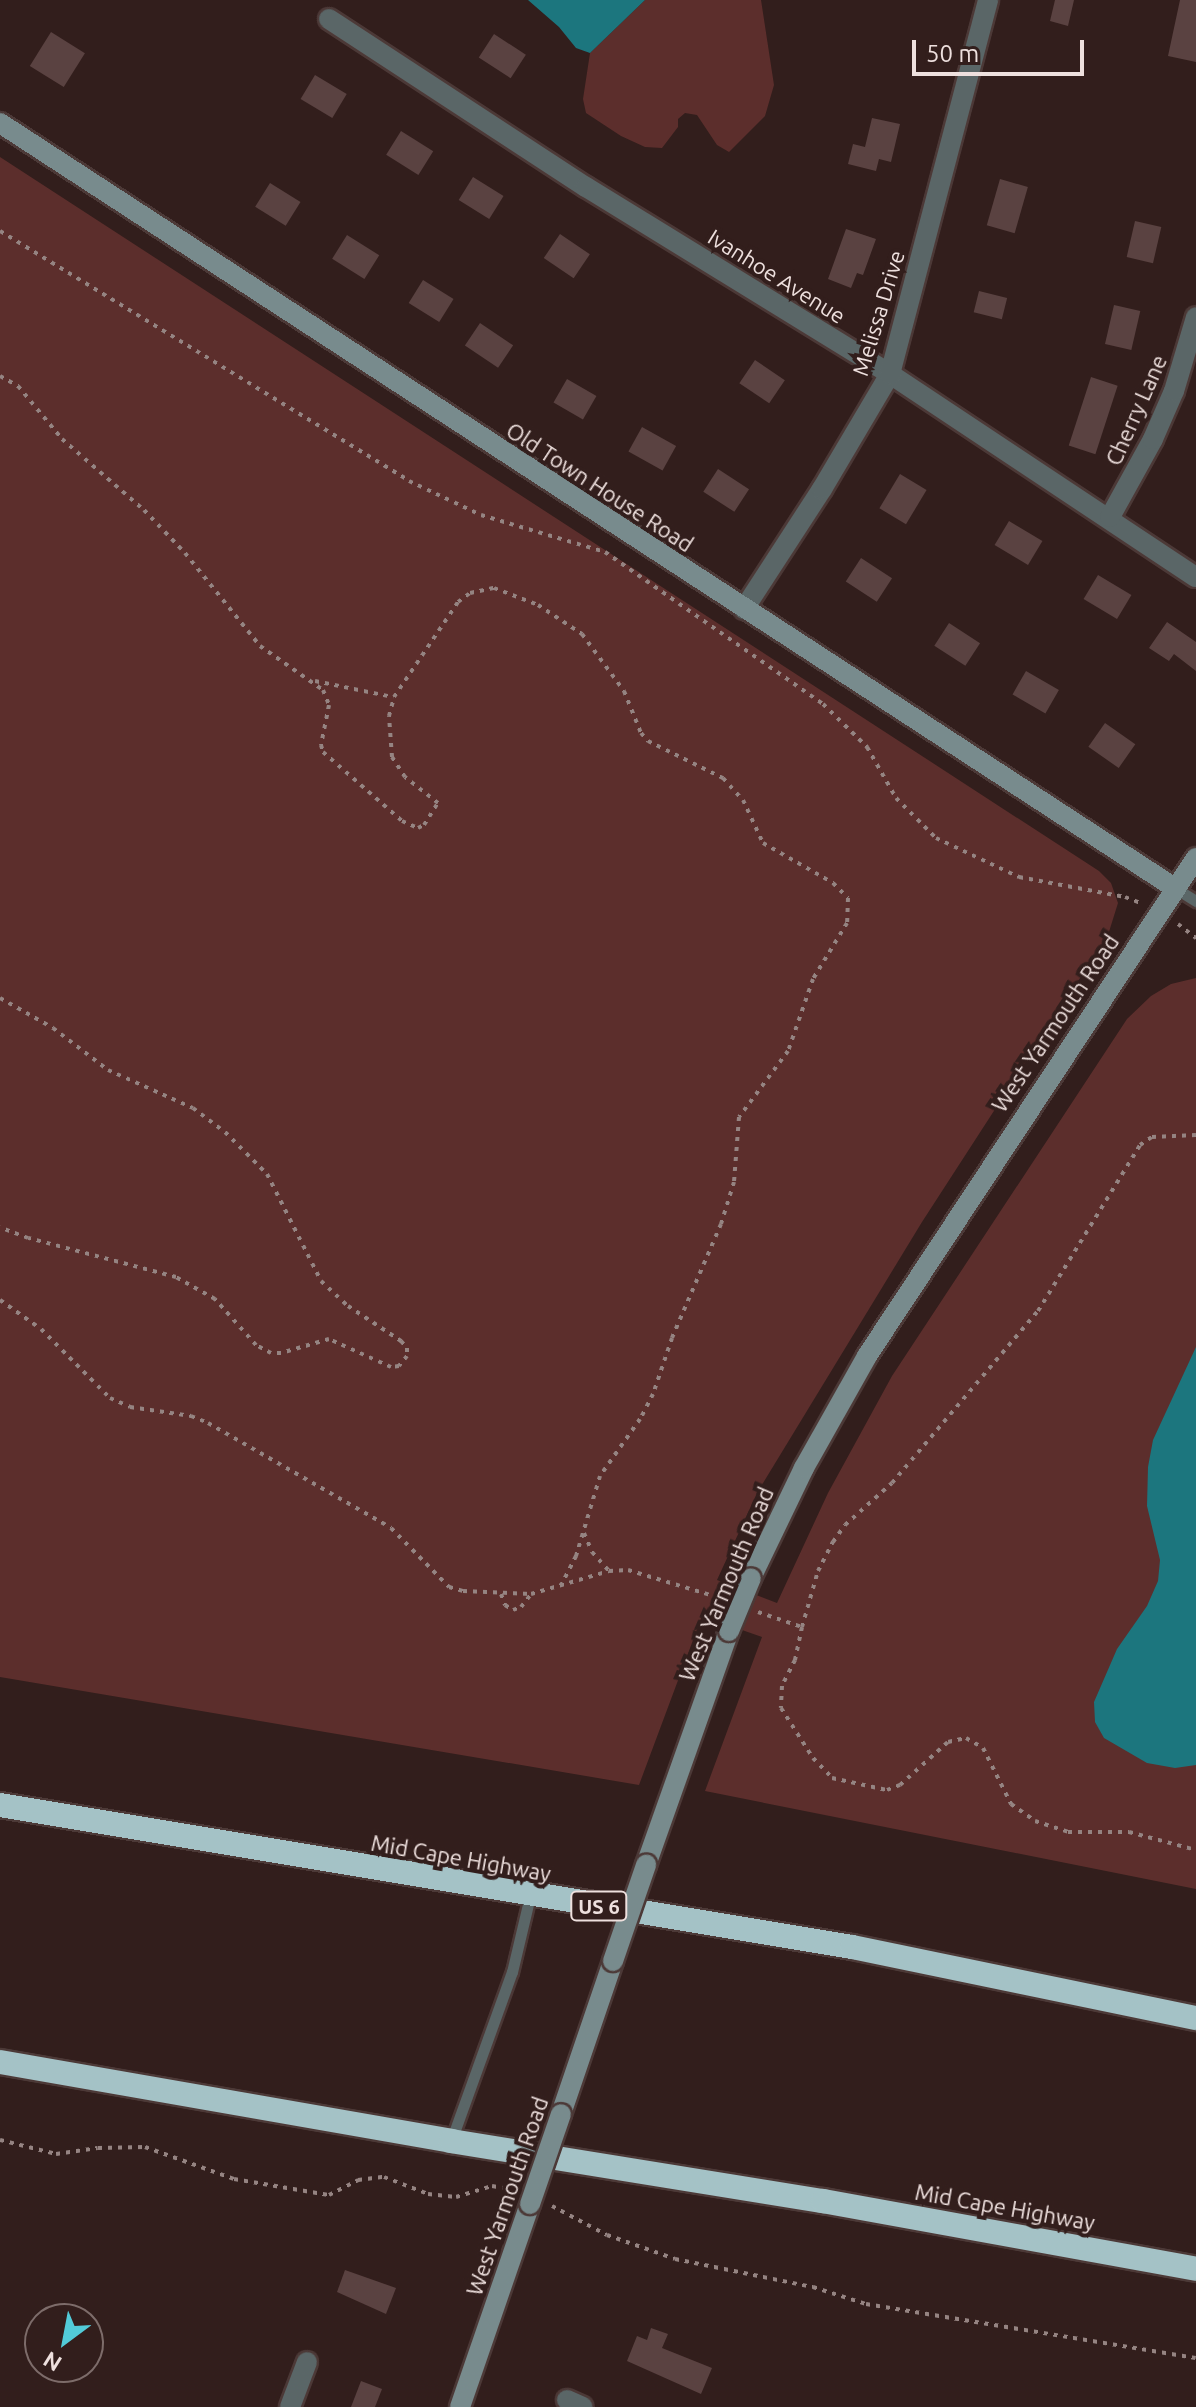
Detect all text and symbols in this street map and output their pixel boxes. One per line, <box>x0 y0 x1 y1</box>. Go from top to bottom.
scale bar <box>916 24 1088 74</box>
text: 50 m <box>926 40 979 67</box>
street label: Ivanhoe Avenue <box>703 223 851 329</box>
street label: Melissa Drive <box>846 247 910 379</box>
street label: Cherry Lane <box>1100 351 1172 469</box>
street label: Old Town House Road <box>502 417 698 557</box>
street label: West Yarmouth Road <box>986 929 1124 1117</box>
street label: West Yarmouth Road <box>673 1483 779 1685</box>
street label: Mid Cape Highway <box>369 1829 553 1887</box>
road number: US 6 <box>569 1890 629 1922</box>
street label: West Yarmouth Road <box>461 2093 553 2299</box>
street label: Mid Cape Highway <box>913 2178 1097 2236</box>
north arrow <box>24 2303 104 2383</box>
text: N <box>38 2347 66 2377</box>

